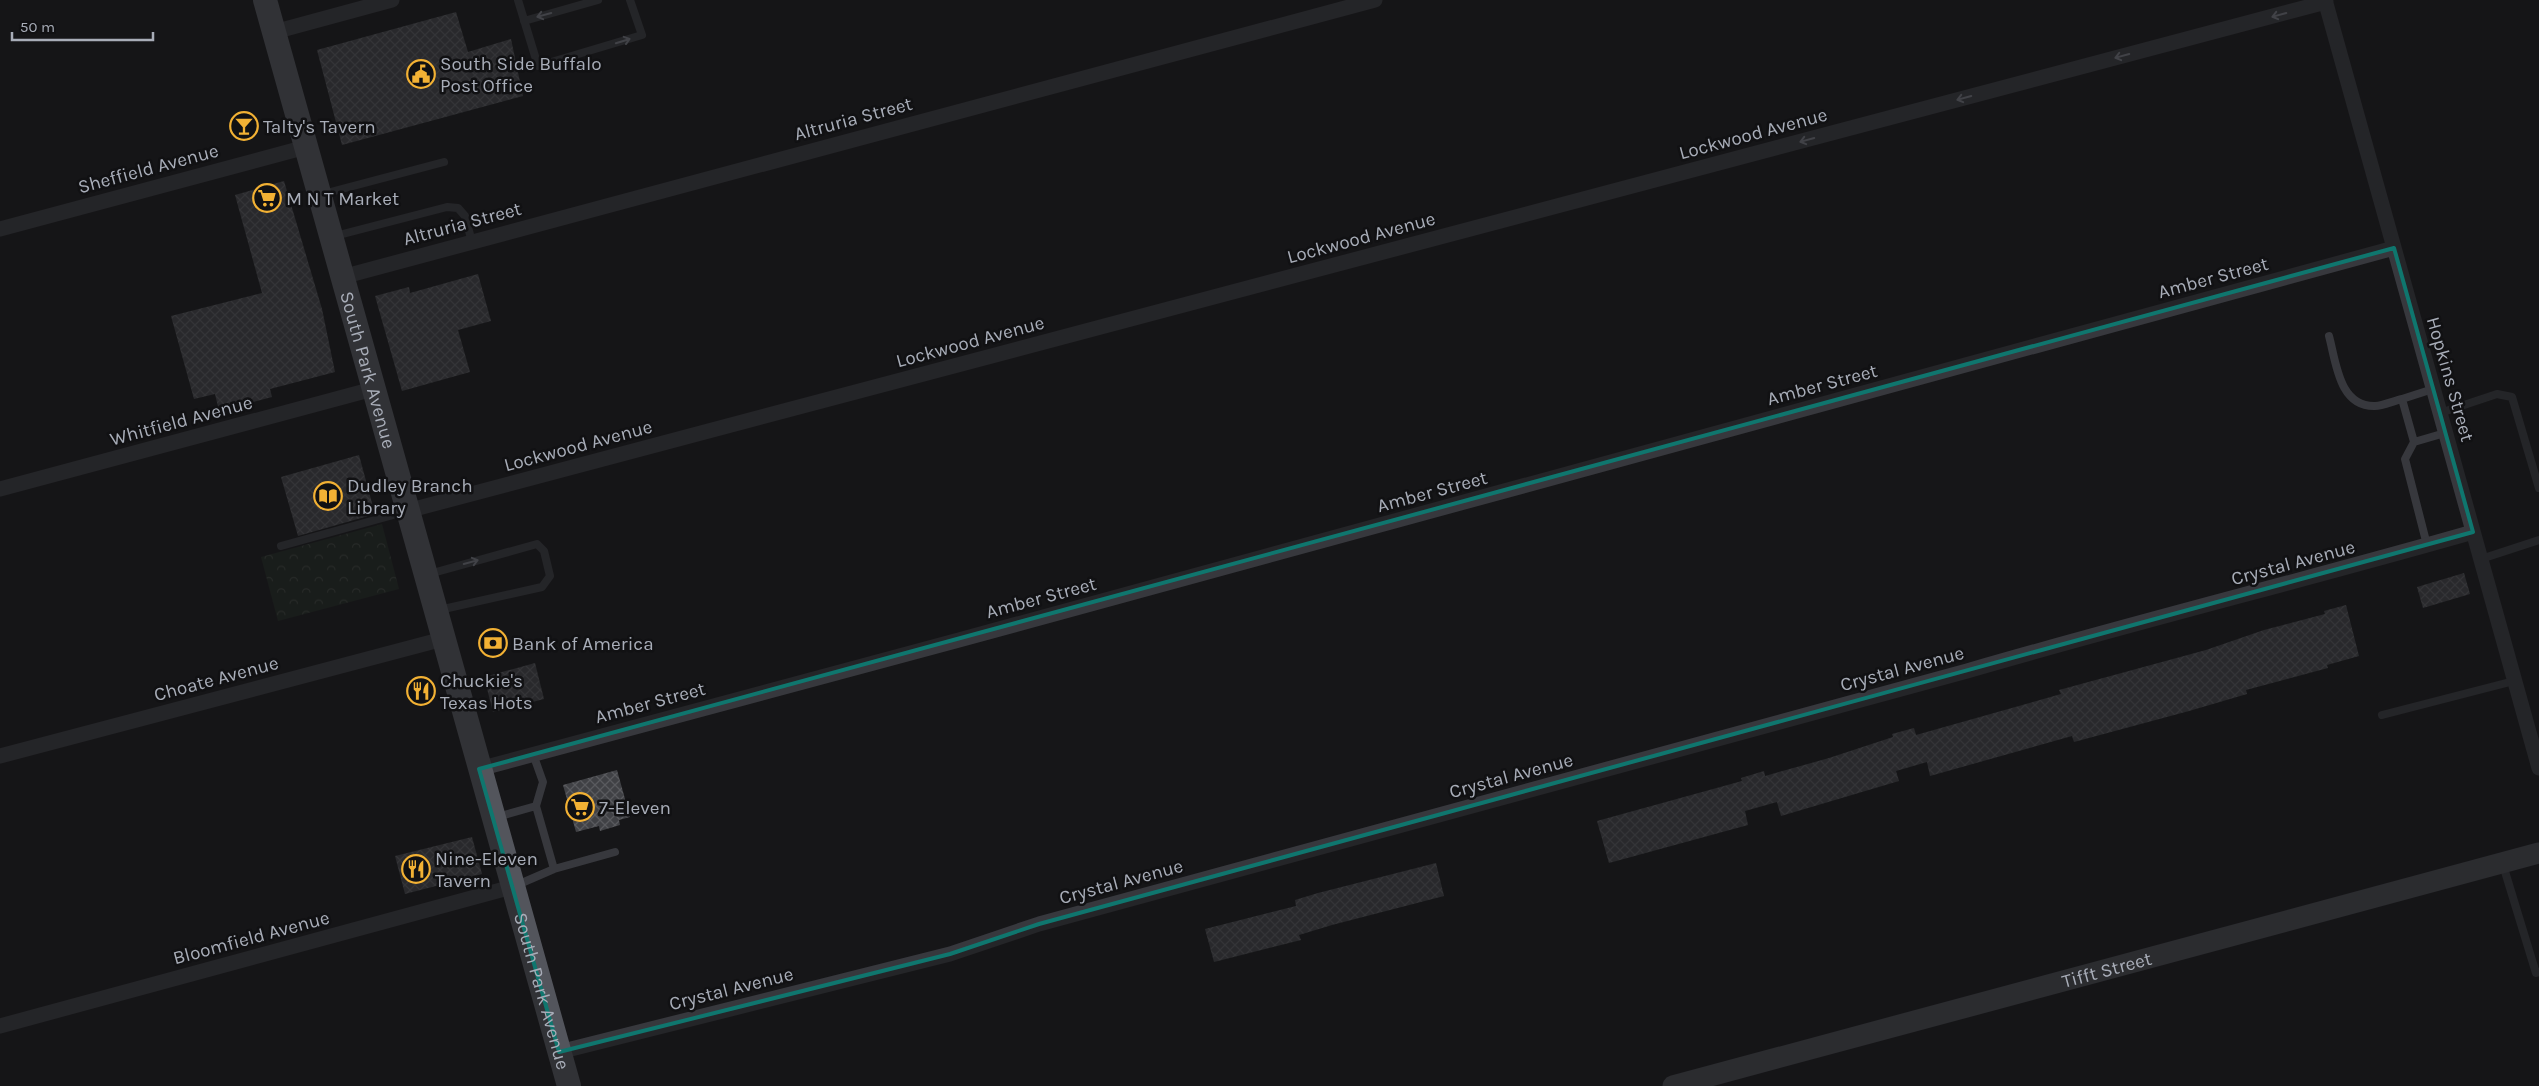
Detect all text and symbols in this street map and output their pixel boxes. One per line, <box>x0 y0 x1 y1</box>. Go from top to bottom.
scale bar <box>12 10 154 42</box>
one-way arrow <box>537 11 553 20</box>
one-way arrow <box>2271 11 2287 20</box>
text: 50 m <box>20 18 55 36</box>
one-way arrow <box>614 36 630 46</box>
one-way arrow <box>2114 52 2130 62</box>
place label: South Side Buffalo Post Office <box>440 53 602 97</box>
public building icon: South Side Buffalo Post Office <box>406 59 436 89</box>
street label: Altruria Street <box>792 93 915 145</box>
one-way arrow <box>1957 94 1973 103</box>
street label: Lockwood Avenue <box>1677 104 1830 164</box>
bar icon: Talty's Tavern <box>229 111 259 141</box>
place label: Talty's Tavern <box>263 116 376 138</box>
one-way arrow <box>1800 135 1816 145</box>
street label: Sheffield Avenue <box>75 140 221 198</box>
supermarket icon: M N T Market <box>252 183 282 213</box>
place label: M N T Market <box>286 188 399 210</box>
street label: Altruria Street <box>401 198 524 250</box>
street label: Lockwood Avenue <box>1285 208 1438 268</box>
street label: Amber Street <box>2156 253 2271 303</box>
street label: South Park Avenue <box>335 289 400 451</box>
street label: Lockwood Avenue <box>894 312 1047 372</box>
street label: Hopkins Street <box>2422 314 2478 444</box>
street label: Amber Street <box>1765 360 1880 410</box>
street label: Whitfield Avenue <box>107 391 255 451</box>
street label: Lockwood Avenue <box>502 416 655 476</box>
street label: Amber Street <box>1375 467 1490 517</box>
place label: Dudley Branch Library <box>347 475 473 519</box>
library icon: Dudley Branch Library <box>313 481 343 511</box>
street label: Crystal Avenue <box>2229 536 2358 590</box>
one-way arrow <box>463 557 479 566</box>
street label: Amber Street <box>984 573 1099 623</box>
bank icon: Bank of America <box>478 628 508 658</box>
place label: Bank of America <box>512 633 654 655</box>
street label: Crystal Avenue <box>1838 642 1967 696</box>
street label: Choate Avenue <box>152 652 281 706</box>
place label: Chuckie's Texas Hots <box>440 670 533 714</box>
restaurant icon: Chuckie's Texas Hots <box>406 676 436 706</box>
street label: Amber Street <box>593 678 708 728</box>
street label: Crystal Avenue <box>1447 749 1576 803</box>
supermarket icon: 7-Eleven <box>565 792 595 822</box>
place label: 7-Eleven <box>599 797 671 819</box>
place label: Nine-Eleven Tavern <box>435 848 538 892</box>
restaurant icon: Nine-Eleven Tavern <box>401 854 431 884</box>
street label: Crystal Avenue <box>1057 855 1186 909</box>
street label: Bloomfield Avenue <box>171 906 332 969</box>
street label: South Park Avenue <box>509 910 574 1072</box>
street label: Tifft Street <box>2060 948 2154 993</box>
street label: Crystal Avenue <box>667 963 796 1015</box>

